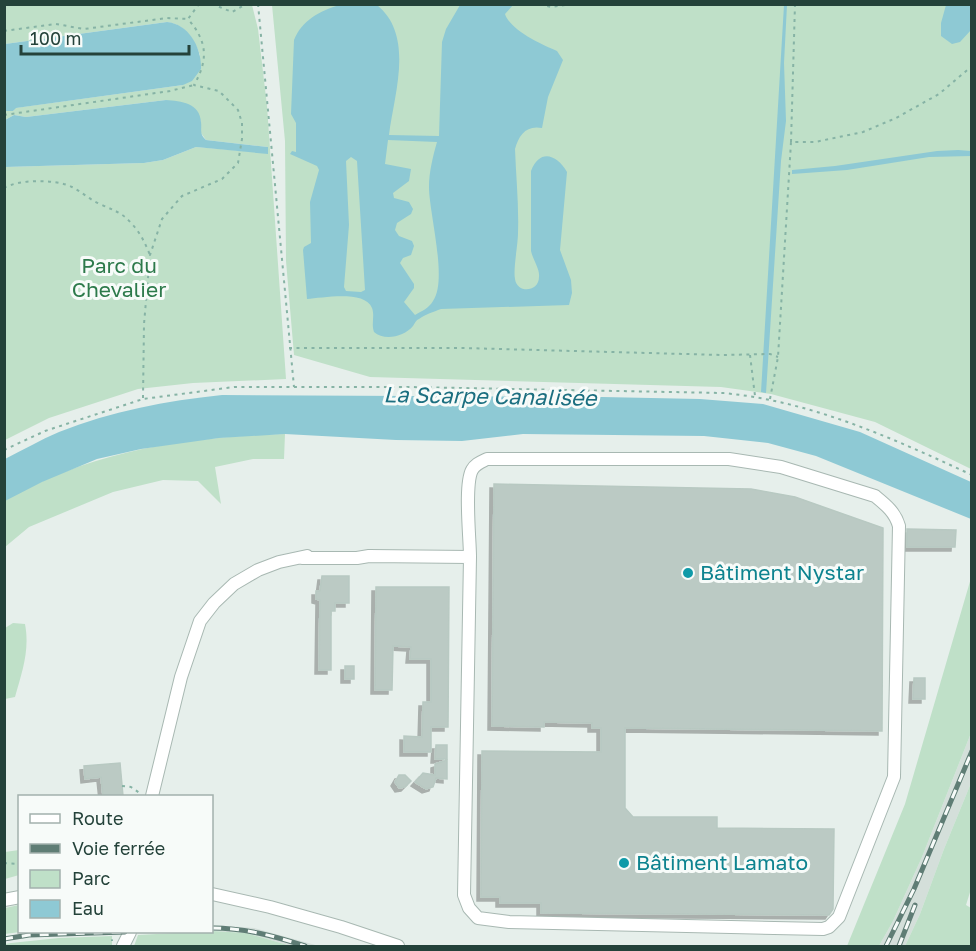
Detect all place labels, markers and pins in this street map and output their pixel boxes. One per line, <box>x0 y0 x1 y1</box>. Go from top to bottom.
place label: Bâtiment Nystar <box>700 559 864 585</box>
marker: Bâtiment Nystar <box>681 566 695 580</box>
place label: Bâtiment Lamato <box>636 849 808 875</box>
marker: Bâtiment Lamato <box>617 856 631 870</box>

